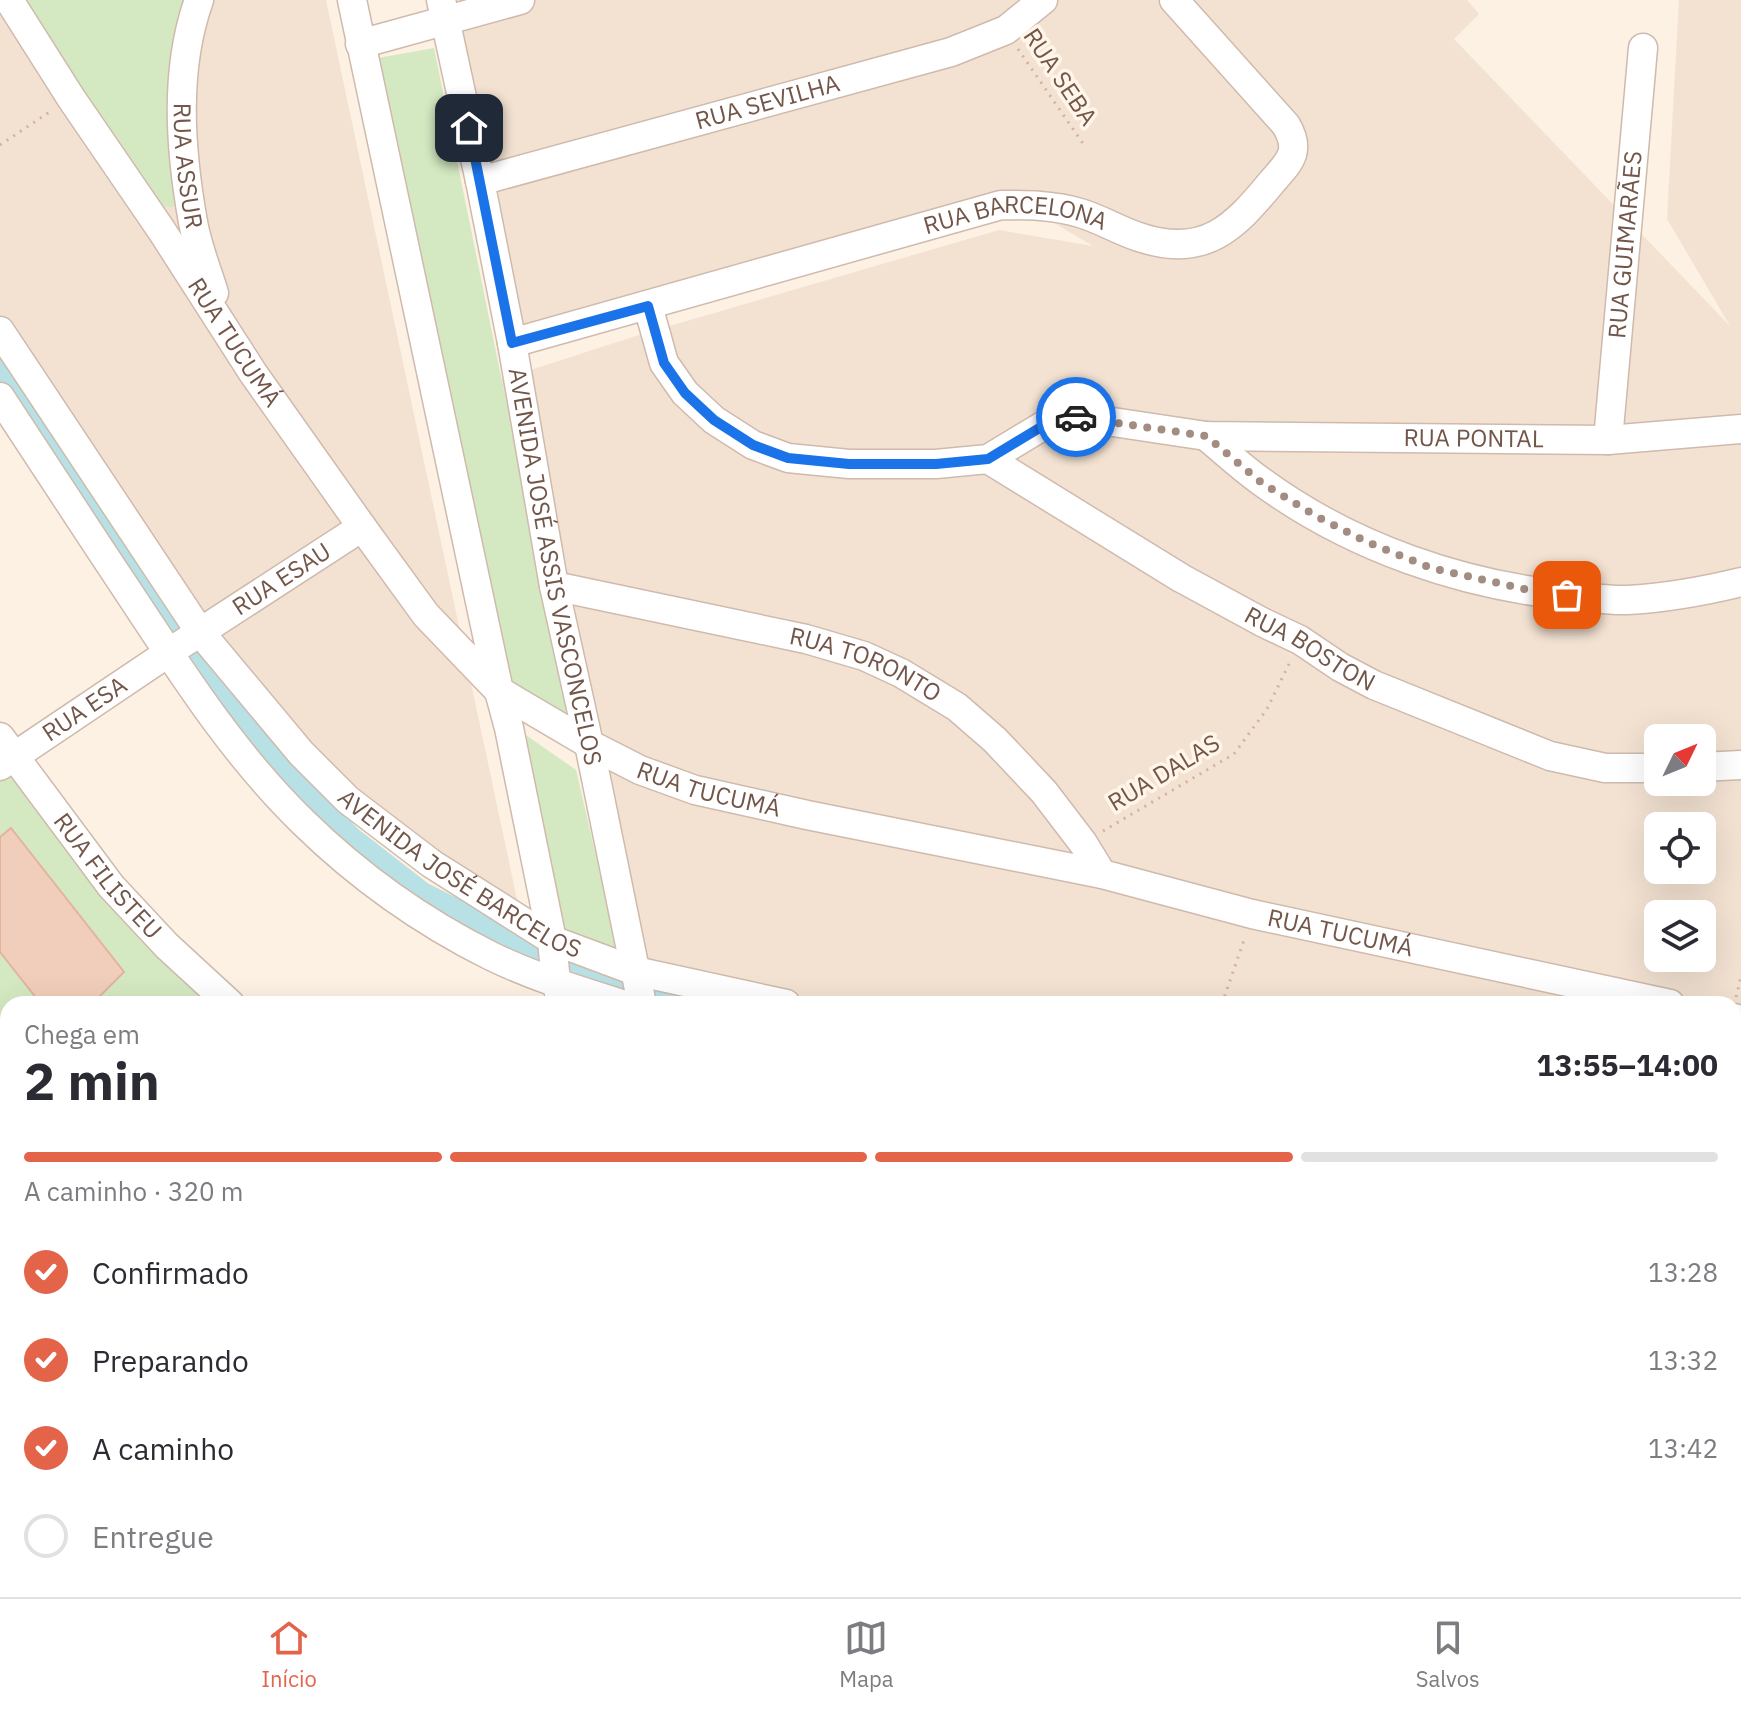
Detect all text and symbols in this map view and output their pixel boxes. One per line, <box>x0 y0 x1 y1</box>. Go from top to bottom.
street label: RUA SEBA <box>1017 22 1105 131</box>
street label: RUA SEVILHA <box>691 66 843 136</box>
pin <box>435 94 503 162</box>
street label: RUA ASSUR <box>167 103 211 231</box>
icon: home <box>447 106 491 150</box>
street label: RUA GUIMARÃES <box>1600 149 1649 340</box>
street label: RUA BARCELONA <box>919 188 1113 241</box>
street label: RUA TUCUMÁ <box>181 271 289 413</box>
street label: AVENIDA JOSÉ ASSIS VASCONCELOS <box>502 365 610 768</box>
courier <box>1036 377 1116 457</box>
icon: car <box>1054 395 1098 439</box>
street label: RUA PONTAL <box>1403 421 1544 454</box>
street label: RUA ESAU <box>226 535 337 622</box>
pin <box>1533 561 1601 629</box>
icon: bag <box>1545 573 1589 617</box>
street label: RUA BOSTON <box>1239 599 1381 698</box>
street label: RUA TORONTO <box>787 619 948 709</box>
street label: RUA ESA <box>36 668 133 748</box>
north arrow <box>1644 724 1716 796</box>
map controls <box>1644 724 1716 972</box>
street label: RUA DALAS <box>1102 726 1225 818</box>
street label: RUA TUCUMÁ <box>633 753 784 824</box>
street label: AVENIDA JOSÉ BARCELOS <box>331 782 586 965</box>
street label: RUA FILISTEU <box>47 806 169 946</box>
button: locate <box>1644 812 1716 884</box>
button: layers <box>1644 900 1716 972</box>
street label: RUA TUCUMÁ <box>1265 901 1416 963</box>
text: Chega em <box>24 1017 140 1051</box>
text: 13:55–14:00 <box>1537 1045 1718 1084</box>
text: 2 min <box>24 1047 160 1114</box>
text: A caminho · 320 m <box>24 1174 243 1208</box>
icon: check <box>24 1250 68 1294</box>
text: Confirmado <box>92 1253 249 1292</box>
text: 13:28 <box>1648 1255 1718 1289</box>
icon: check <box>24 1338 68 1382</box>
text: Preparando <box>92 1341 249 1380</box>
text: 13:32 <box>1648 1343 1718 1377</box>
icon: check <box>24 1426 68 1470</box>
text: A caminho <box>92 1429 234 1468</box>
text: 13:42 <box>1648 1431 1718 1465</box>
text: Entregue <box>92 1517 214 1556</box>
tab: Início <box>261 1616 317 1693</box>
tab: Mapa <box>839 1616 893 1693</box>
tab: Salvos <box>1416 1616 1480 1693</box>

